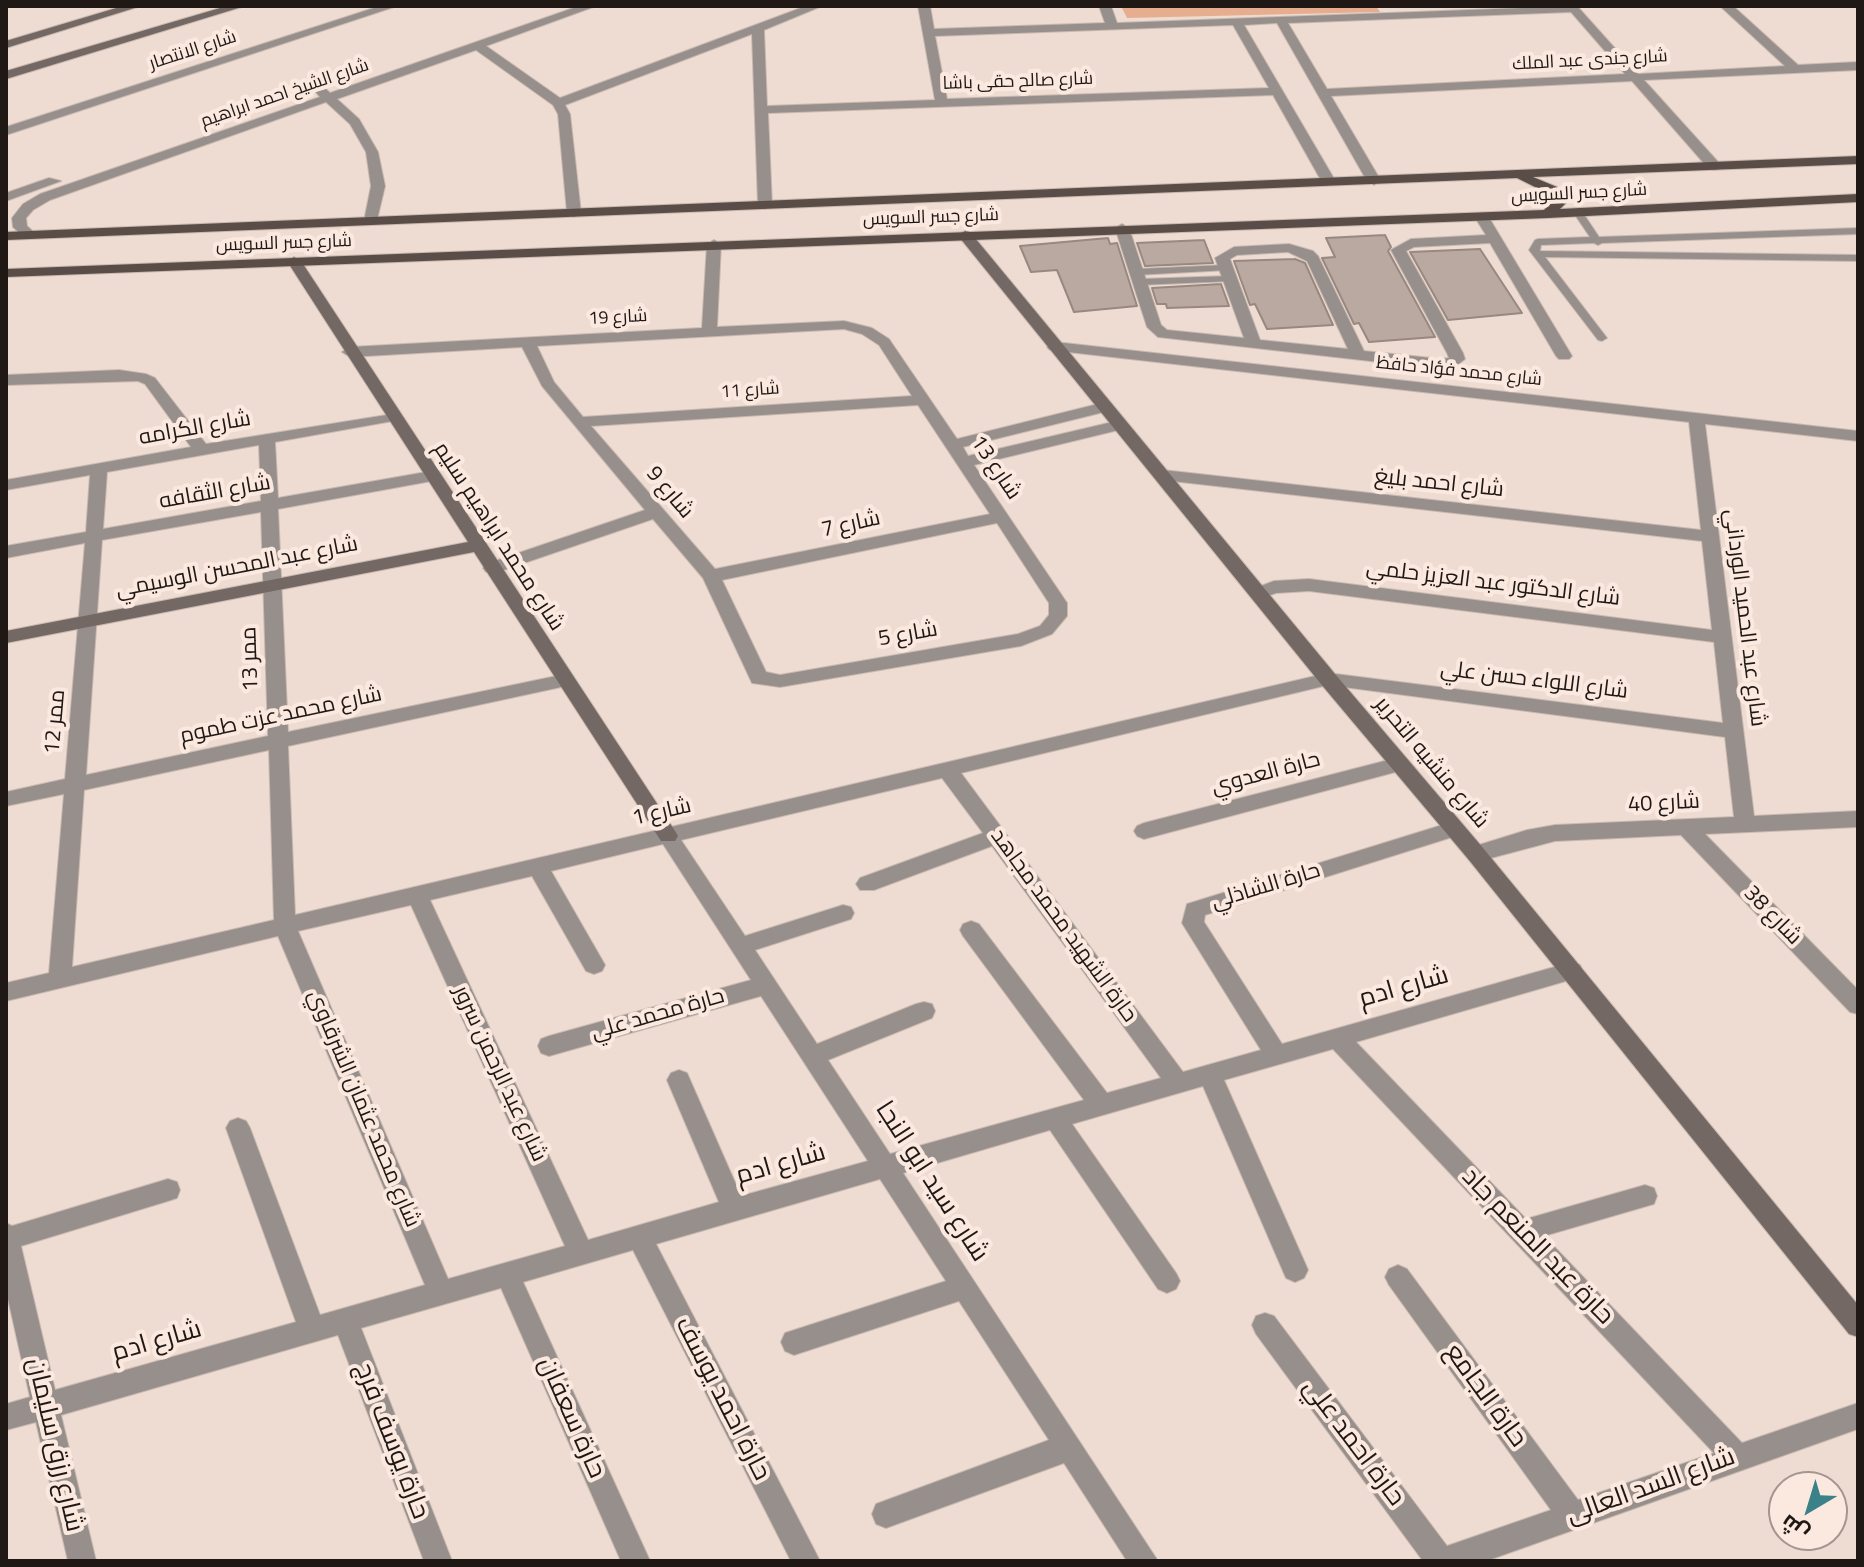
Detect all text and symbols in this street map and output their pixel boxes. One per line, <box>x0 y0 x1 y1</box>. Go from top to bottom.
street label: شارع الانتصار <box>147 27 239 75</box>
street label: شارع جندى عبد الملك <box>1512 46 1668 76</box>
street label: شارع الشيخ احمد ابراهيم <box>198 55 372 133</box>
street label: شارع صالح حقى باشا <box>942 69 1094 95</box>
street label: شارع جسر السويس <box>1510 180 1648 208</box>
street label: شارع جسر السويس <box>863 205 999 231</box>
street label: شارع جسر السويس <box>216 231 352 257</box>
street label: شارع 19 <box>588 306 648 330</box>
street label: شارع محمد فؤاد حافظ <box>1375 353 1543 391</box>
street label: شارع 11 <box>720 378 780 404</box>
street label: شارع الكرامه <box>137 406 253 452</box>
street label: شارع 13 <box>964 431 1026 505</box>
street label: شارع محمد ابراهيم سليم <box>427 438 569 636</box>
street label: شارع 9 <box>640 462 698 524</box>
street label: شارع احمد بليغ <box>1373 464 1505 504</box>
street label: شارع الثقافه <box>157 470 273 516</box>
street label: شارع 7 <box>819 506 883 544</box>
street label: شارع عبد الحميد الورداني <box>1718 508 1770 728</box>
street label: شارع عبد المحسن الوسيمي <box>114 532 360 604</box>
street label: شارع الدكتور عبد العزيز حلمي <box>1364 555 1622 613</box>
street label: شارع 5 <box>876 617 940 653</box>
street label: ممر 13 <box>237 626 265 692</box>
street label: شارع اللواء حسن علي <box>1439 656 1629 706</box>
street label: شارع محمد عزت طموم <box>178 682 384 750</box>
street label: ممر 12 <box>40 688 72 756</box>
street label: شارع منشيه التحرير <box>1368 692 1494 834</box>
street label: حارة العدوي <box>1209 747 1323 801</box>
street label: شارع 40 <box>1627 789 1701 819</box>
street label: شارع 1 <box>630 793 694 833</box>
street label: حارة الشهيد محمد مجاهد <box>984 824 1142 1028</box>
street label: حارة الشاذلي <box>1208 858 1324 916</box>
street label: شارع 38 <box>1737 881 1807 951</box>
street label: شارع ادم <box>1356 960 1452 1016</box>
street label: شارع عبد الرحمن سرور <box>447 982 551 1166</box>
street label: حارة محمد علي <box>588 983 728 1047</box>
street label: شارع محمد عثمان الشرقاوي <box>301 986 425 1232</box>
street label: شارع سيد ابو النجا <box>868 1096 994 1268</box>
street label: شارع ادم <box>733 1137 829 1193</box>
street label: حارة عبد المنعم جاد <box>1454 1162 1620 1332</box>
street label: حارة احمد يوسف <box>667 1312 777 1486</box>
street label: شارع ادم <box>109 1314 205 1370</box>
street label: حارة الجامع <box>1437 1338 1533 1454</box>
street label: حارة سعفان <box>530 1353 612 1483</box>
street label: شارع رزق سليمان <box>19 1355 89 1535</box>
street label: حارة يوسف فرج <box>347 1358 435 1524</box>
street label: حارة احمد علي <box>1295 1373 1411 1513</box>
street label: شارع السد العالى <box>1562 1442 1740 1532</box>
north arrow <box>1768 1471 1848 1551</box>
text: ش <box>1773 1506 1816 1550</box>

